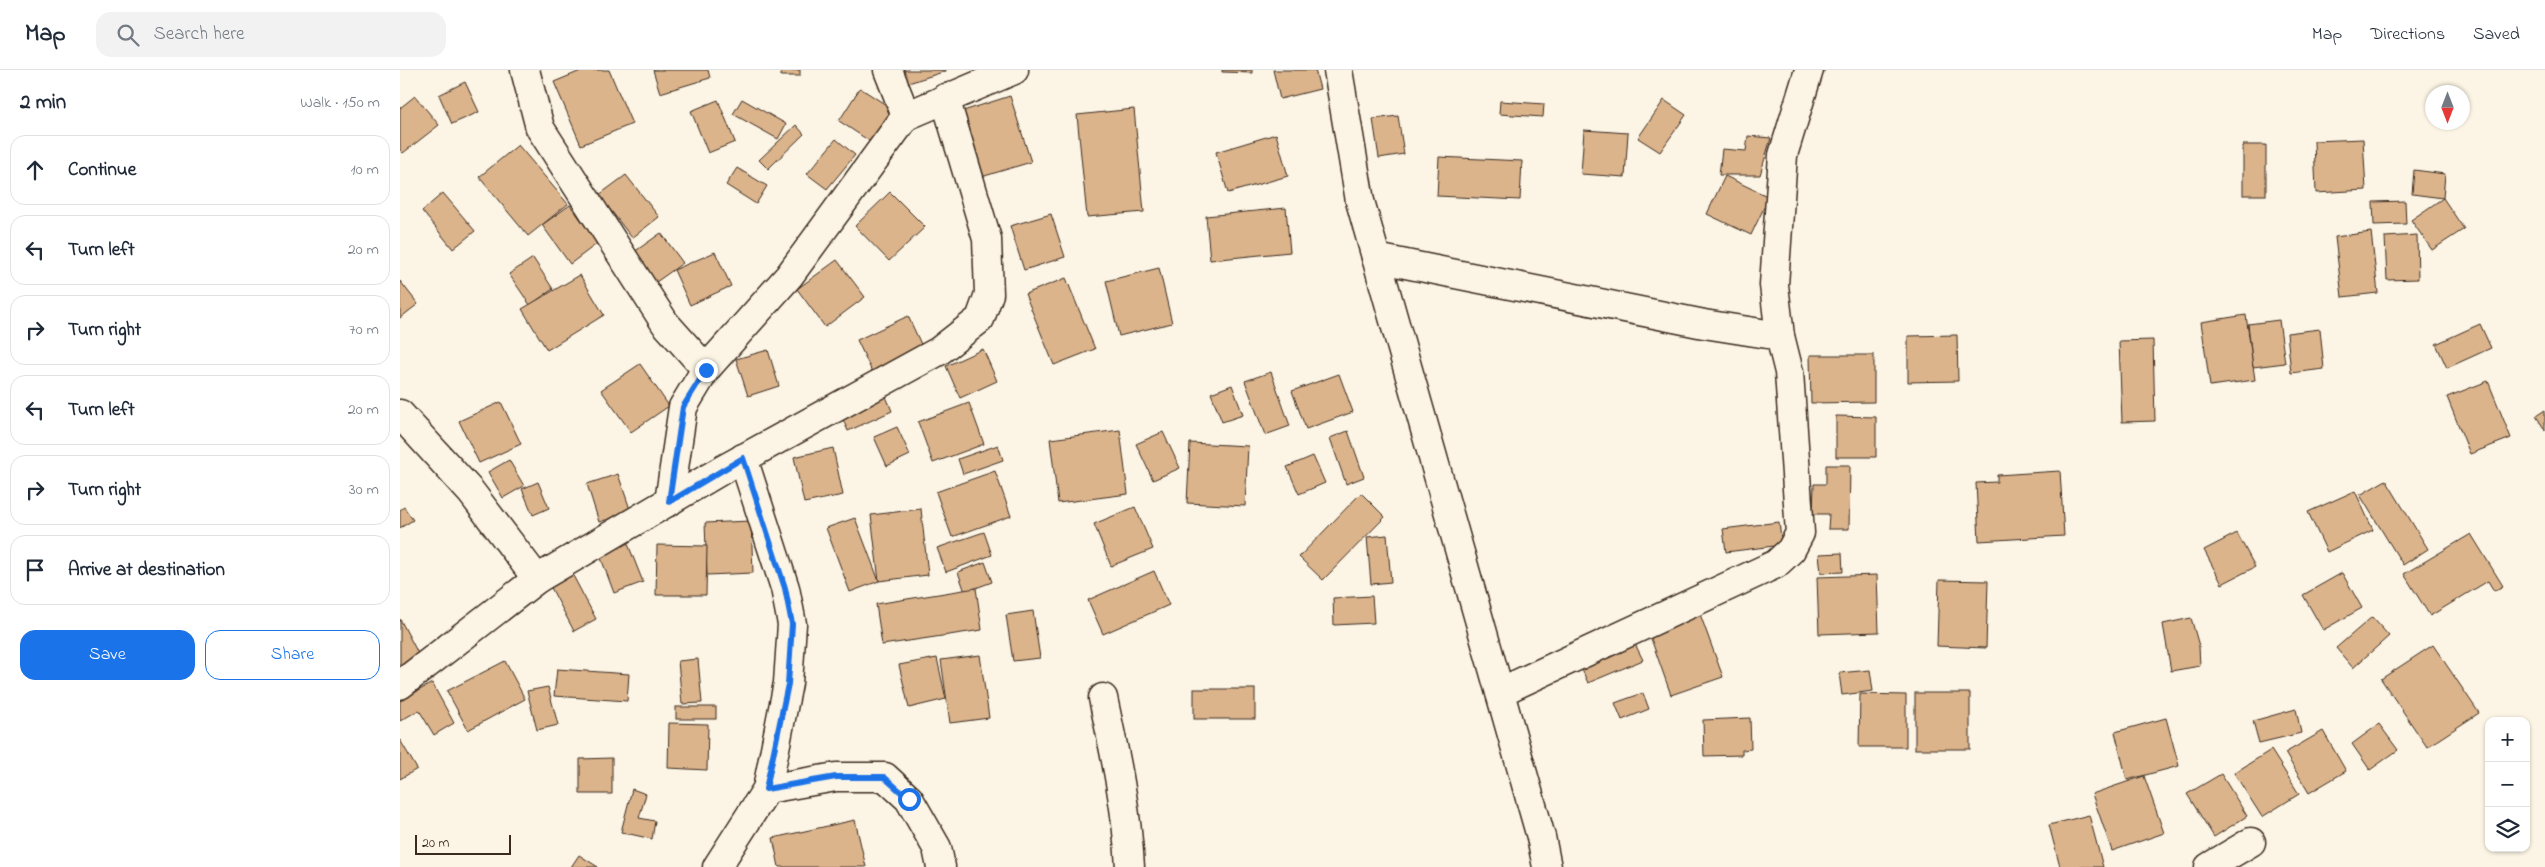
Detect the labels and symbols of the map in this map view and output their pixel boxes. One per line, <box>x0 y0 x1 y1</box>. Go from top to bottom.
north arrow <box>2425 85 2470 130</box>
route end <box>695 359 718 382</box>
route start <box>898 788 921 811</box>
scale bar <box>415 832 511 855</box>

